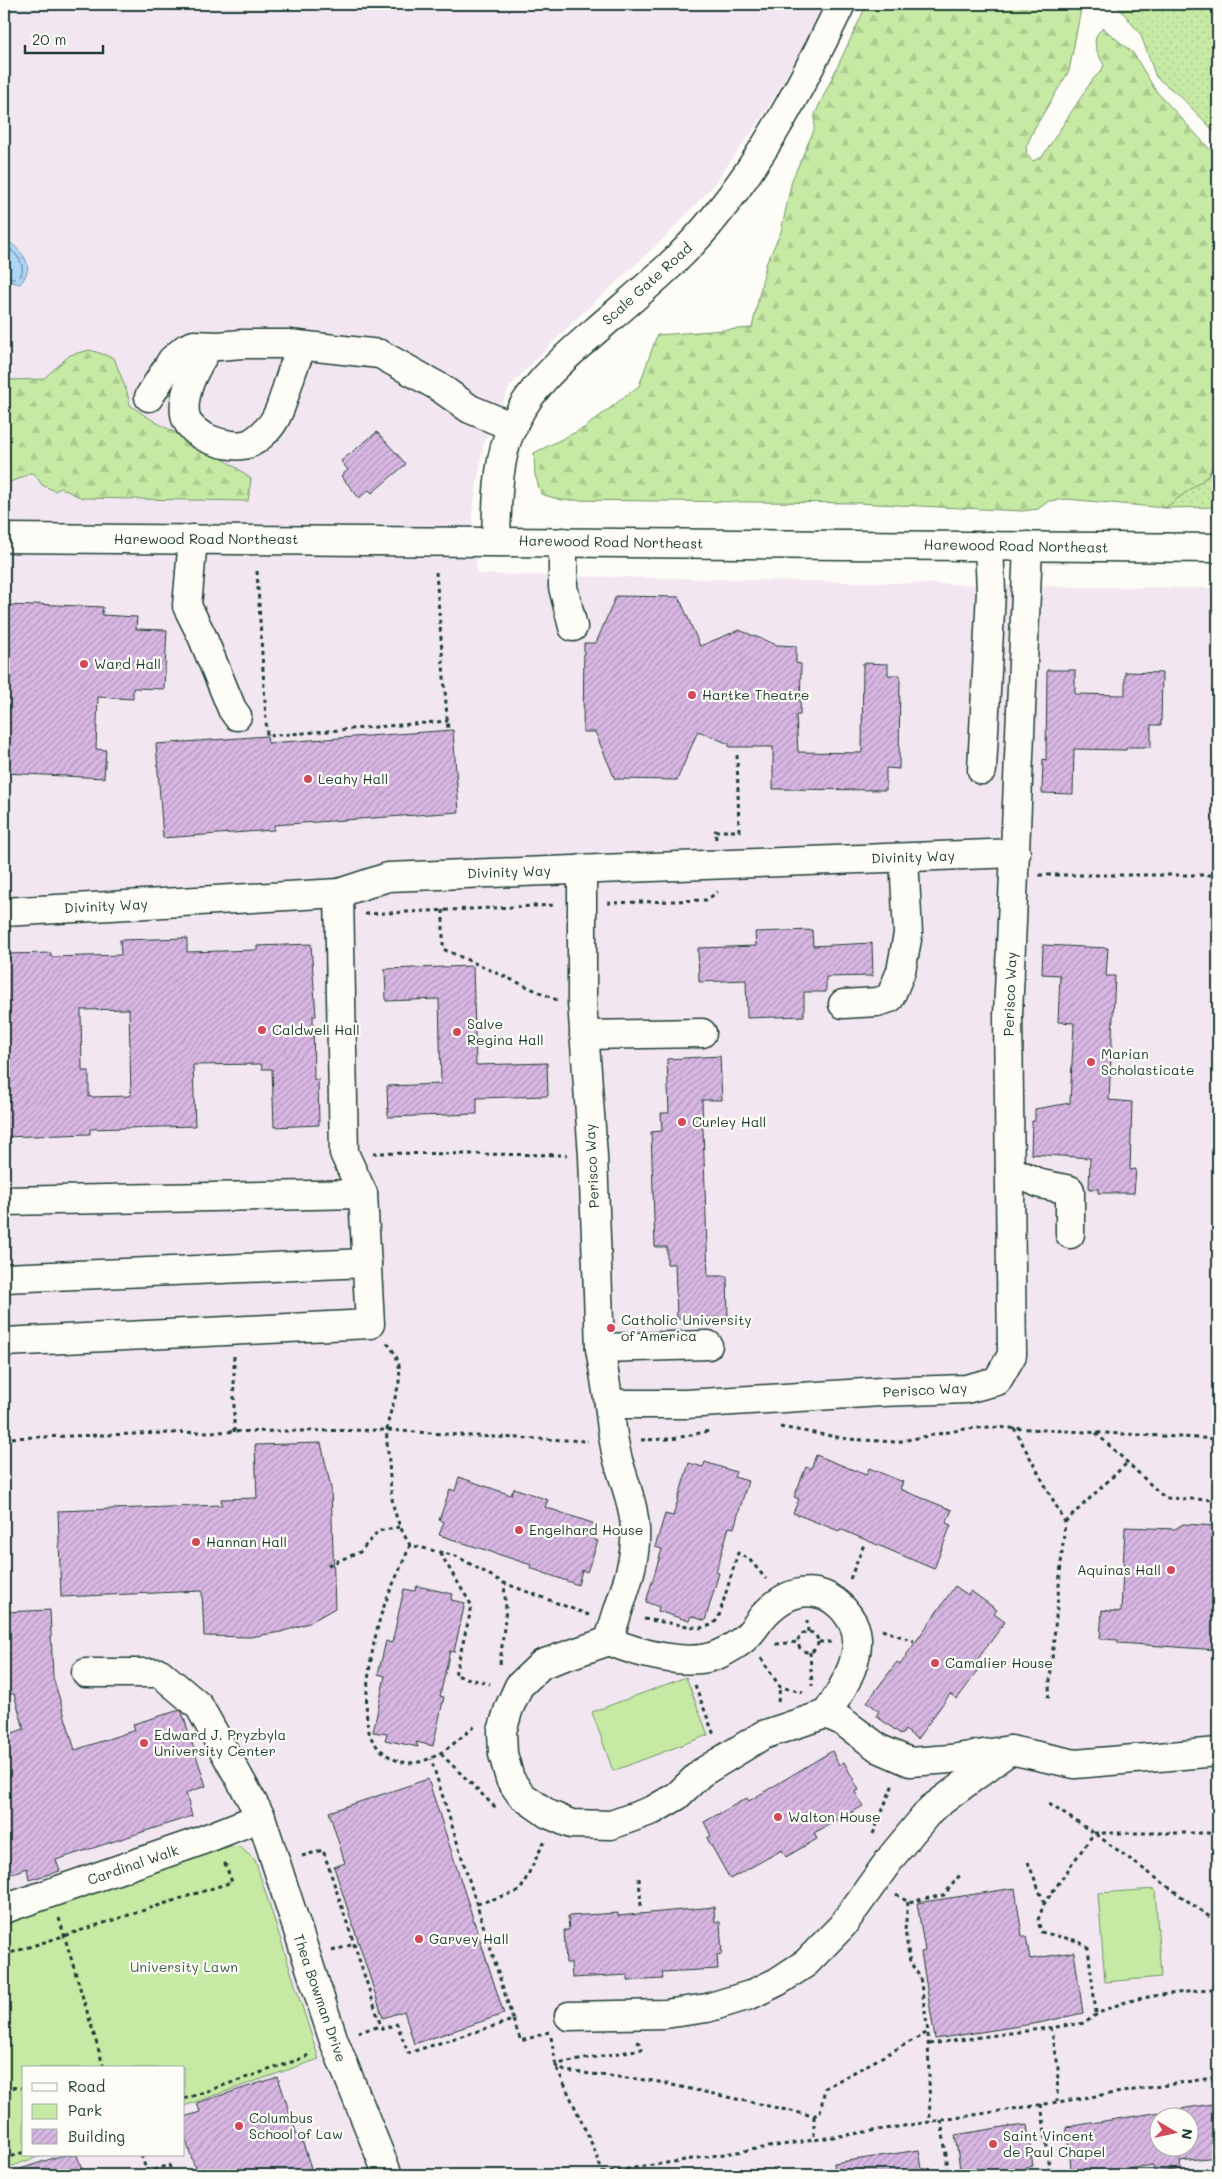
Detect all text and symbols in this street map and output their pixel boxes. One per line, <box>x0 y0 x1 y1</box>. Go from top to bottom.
scale bar <box>25 22 102 54</box>
text: 20 m <box>32 29 66 49</box>
street label: Scale Gate Road <box>598 238 696 329</box>
street label: Harewood Road Northeast <box>114 529 298 548</box>
street label: Harewood Road Northeast <box>519 530 703 553</box>
street label: Harewood Road Northeast <box>924 534 1108 557</box>
place label: Ward Hall <box>94 654 161 673</box>
marker: Ward Hall <box>78 658 90 670</box>
place label: Hartke Theatre <box>702 685 809 704</box>
marker: Hartke Theatre <box>686 689 698 701</box>
place label: Leahy Hall <box>318 769 388 788</box>
marker: Leahy Hall <box>302 773 314 785</box>
street label: Divinity Way <box>871 846 955 867</box>
street label: Divinity Way <box>467 861 551 882</box>
street label: Divinity Way <box>64 894 148 917</box>
street label: Perisco Way <box>999 951 1020 1037</box>
place label: Salve Regina Hall <box>467 1014 544 1049</box>
place label: Caldwell Hall <box>272 1020 360 1039</box>
marker: Caldwell Hall <box>256 1024 268 1036</box>
marker: Salve Regina Hall <box>451 1026 463 1038</box>
place label: Marian Scholasticate <box>1101 1044 1195 1079</box>
marker: Marian Scholasticate <box>1085 1056 1097 1068</box>
place label: Curley Hall <box>692 1112 766 1131</box>
marker: Curley Hall <box>676 1116 688 1128</box>
street label: Perisco Way <box>580 1123 603 1209</box>
place label: Catholic University of America <box>621 1310 752 1345</box>
marker: Catholic University of America <box>605 1322 617 1334</box>
street label: Perisco Way <box>882 1378 968 1401</box>
place label: Engelhard House <box>529 1520 644 1539</box>
marker: Engelhard House <box>513 1524 525 1536</box>
place label: Hannan Hall <box>206 1532 287 1551</box>
marker: Hannan Hall <box>190 1536 202 1548</box>
place label: Aquinas Hall <box>1077 1560 1161 1579</box>
marker: Aquinas Hall <box>1165 1564 1177 1576</box>
place label: Camalier House <box>945 1653 1053 1672</box>
marker: Camalier House <box>929 1657 941 1669</box>
place label: Edward J. Pryzbyla University Center <box>154 1725 286 1760</box>
marker: Edward J. Pryzbyla University Center <box>138 1737 150 1749</box>
place label: Walton House <box>788 1807 881 1826</box>
marker: Walton House <box>772 1811 784 1823</box>
street label: Cardinal Walk <box>85 1840 181 1889</box>
place label: Garvey Hall <box>429 1929 509 1948</box>
street label: Thea Bowman Drive <box>290 1931 351 2065</box>
marker: Garvey Hall <box>413 1933 425 1945</box>
park label: University Lawn <box>130 1957 238 1976</box>
legend <box>22 2066 185 2156</box>
text: Road <box>68 2076 105 2096</box>
text: Park <box>68 2100 102 2120</box>
north arrow <box>1150 2106 1200 2156</box>
place label: Columbus School of Law <box>249 2108 343 2143</box>
marker: Columbus School of Law <box>233 2120 245 2132</box>
text: Building <box>68 2126 125 2146</box>
place label: Saint Vincent de Paul Chapel <box>1003 2126 1105 2161</box>
text: N <box>1177 2127 1198 2141</box>
marker: Saint Vincent de Paul Chapel <box>987 2138 999 2150</box>

